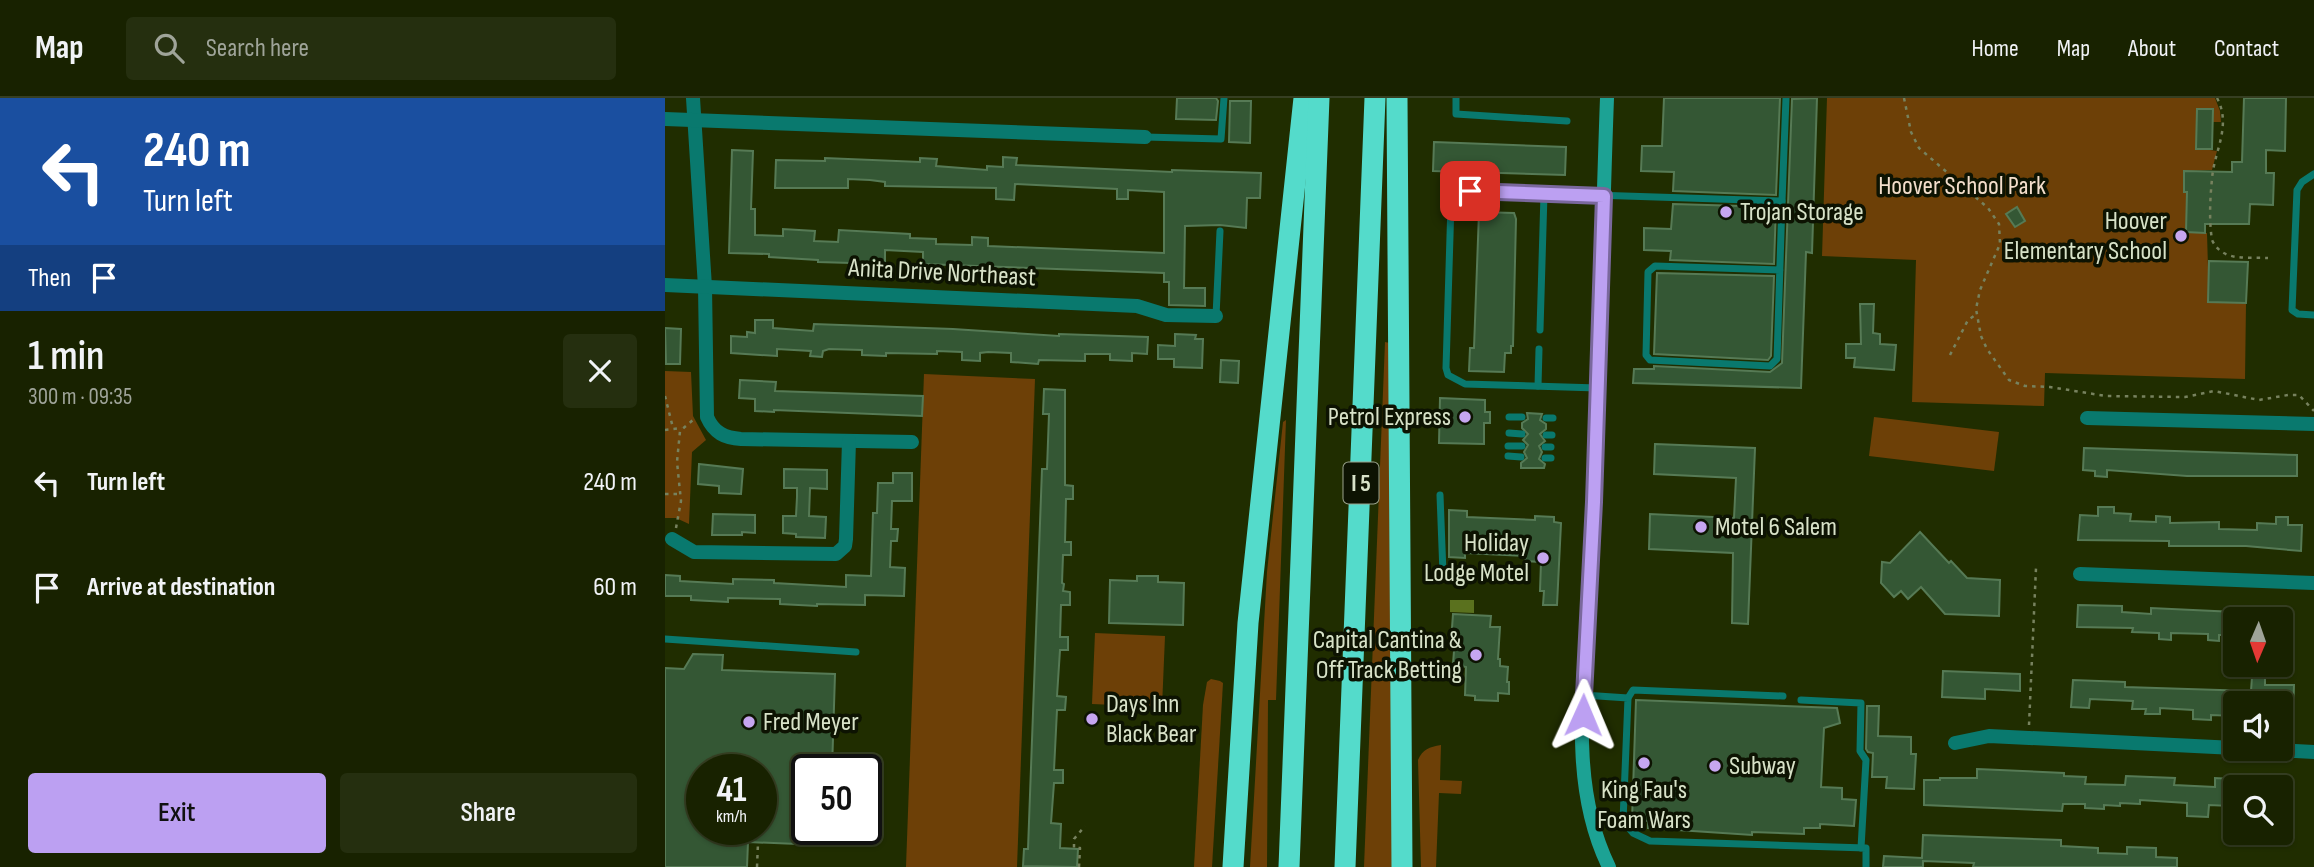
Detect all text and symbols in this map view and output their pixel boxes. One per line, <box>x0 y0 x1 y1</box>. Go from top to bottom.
search box <box>126 17 616 80</box>
text: Map <box>35 28 84 68</box>
icon: search <box>150 29 188 67</box>
text: Search here <box>206 33 309 64</box>
text: Home <box>1971 34 2019 63</box>
text: Map <box>2057 34 2090 63</box>
text: About <box>2128 34 2176 63</box>
text: Contact <box>2214 34 2279 63</box>
text: 240 m <box>143 122 251 181</box>
icon: left <box>28 126 119 217</box>
pin <box>1440 161 1500 221</box>
park label: Hoover School Park <box>1878 171 2046 202</box>
icon: arrive <box>1451 172 1489 210</box>
text: Turn left <box>143 182 233 221</box>
place label: Trojan Storage <box>1740 197 1864 228</box>
marker: Trojan Storage <box>1718 204 1734 220</box>
place label: Hoover Elementary School <box>2004 206 2168 267</box>
marker: Hoover Elementary School <box>2173 228 2189 244</box>
street label: Anita Drive Northeast <box>846 253 1037 293</box>
icon: arrive <box>85 259 123 297</box>
text: Then <box>28 263 71 294</box>
text: 1 min <box>28 331 104 382</box>
button: close <box>563 334 637 408</box>
text: 300 m · 09:35 <box>28 383 132 411</box>
place label: Petrol Express <box>1328 402 1451 433</box>
marker: Petrol Express <box>1457 409 1473 425</box>
road number: I 5 <box>1343 462 1379 504</box>
icon: left <box>28 464 66 502</box>
text: Turn left <box>87 467 165 498</box>
text: 240 m <box>583 467 637 498</box>
place label: Motel 6 Salem <box>1715 512 1837 543</box>
marker: Motel 6 Salem <box>1693 519 1709 535</box>
place label: Holiday Lodge Motel <box>1424 528 1529 589</box>
marker: Holiday Lodge Motel <box>1535 550 1551 566</box>
icon: arrive <box>28 569 66 607</box>
text: Arrive at destination <box>87 572 275 603</box>
text: 60 m <box>593 572 637 603</box>
north arrow <box>2223 607 2293 677</box>
map controls <box>2223 607 2293 845</box>
place label: Capital Cantina & Off Track Betting <box>1313 625 1462 686</box>
marker: Capital Cantina & Off Track Betting <box>1468 647 1484 663</box>
position arrow <box>1546 678 1620 752</box>
place label: Days Inn Black Bear <box>1106 689 1197 750</box>
button: sound <box>2223 691 2293 761</box>
place label: Fred Meyer <box>763 707 859 738</box>
marker: Days Inn Black Bear <box>1084 711 1100 727</box>
marker: Fred Meyer <box>741 714 757 730</box>
place label: Subway <box>1729 751 1796 782</box>
speed limit sign: 50 <box>791 754 882 845</box>
marker: King Fau's Foam Wars <box>1636 755 1652 771</box>
marker: Subway <box>1707 758 1723 774</box>
text: 41 <box>716 769 747 812</box>
button: Exit <box>28 773 326 853</box>
button: Share <box>340 773 637 853</box>
place label: King Fau's Foam Wars <box>1597 775 1691 836</box>
button: search <box>2223 775 2293 845</box>
text: km/h <box>716 806 747 827</box>

